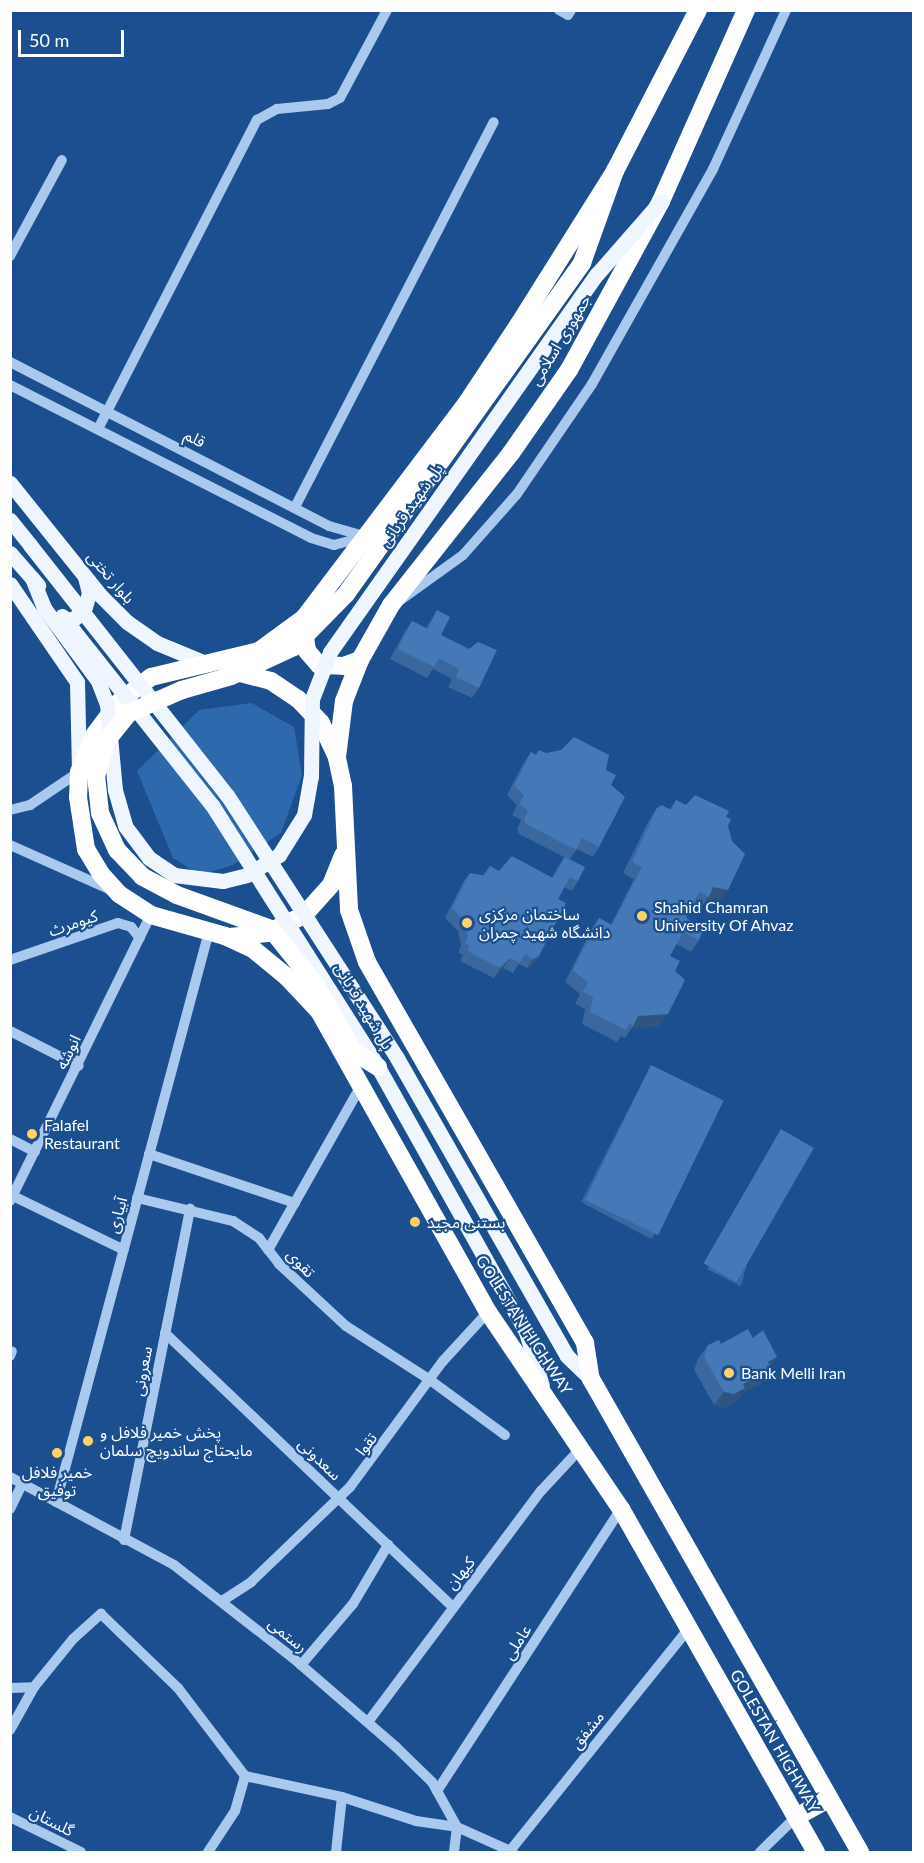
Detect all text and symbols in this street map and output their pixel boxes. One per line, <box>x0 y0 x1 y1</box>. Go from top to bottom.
scale bar <box>21 18 128 56</box>
text: 50 m <box>29 29 69 51</box>
street label: جمهوری اسلامی <box>525 291 595 389</box>
street label: قلم <box>181 425 209 451</box>
street label: پل شهید قربانی <box>375 459 447 551</box>
street label: بلوار تختی <box>83 547 139 607</box>
place label: Shahid Chamran University Of Ahvaz <box>654 897 795 935</box>
place label: ساختمان مرکزی دانشگاه شهید چمران <box>479 904 610 942</box>
street label: کیومرث <box>46 906 100 940</box>
marker: Shahid Chamran University Of Ahvaz <box>635 909 649 923</box>
marker: ساختمان مرکزی دانشگاه شهید چمران <box>460 916 474 930</box>
street label: پل شهید قربانی <box>331 959 397 1053</box>
street label: انوشه <box>51 1032 85 1072</box>
place label: Falafel Restaurant <box>44 1115 120 1153</box>
marker: Falafel Restaurant <box>25 1127 39 1141</box>
street label: آبیاری <box>103 1195 131 1235</box>
place label: بستنی مجید <box>427 1212 505 1232</box>
marker: بستنی مجید <box>408 1215 422 1229</box>
street label: تقوی <box>283 1245 319 1281</box>
street label: GOLESTAN HIGHWAY <box>472 1252 576 1398</box>
street label: سعرونی <box>128 1344 156 1398</box>
place label: Bank Melli Iran <box>741 1363 846 1383</box>
marker: Bank Melli Iran <box>722 1366 736 1380</box>
place label: پخش خمیر فلافل و مایحتاج ساندویچ سلمان <box>100 1422 253 1460</box>
street label: تقوا <box>351 1429 381 1459</box>
marker: پخش خمیر فلافل و مایحتاج ساندویچ سلمان <box>81 1434 95 1448</box>
street label: سعدونی <box>294 1434 346 1484</box>
marker: خمیر فلافل توفیق <box>50 1446 64 1460</box>
place label: خمیر فلافل توفیق <box>22 1462 92 1500</box>
street label: کیهان <box>441 1553 479 1593</box>
street label: رستمی <box>265 1613 311 1657</box>
street label: عاملی <box>499 1621 535 1663</box>
street label: GOLESTAN HIGHWAY <box>726 1666 824 1816</box>
street label: مشفق <box>566 1707 608 1753</box>
street label: گلستان <box>27 1802 77 1840</box>

